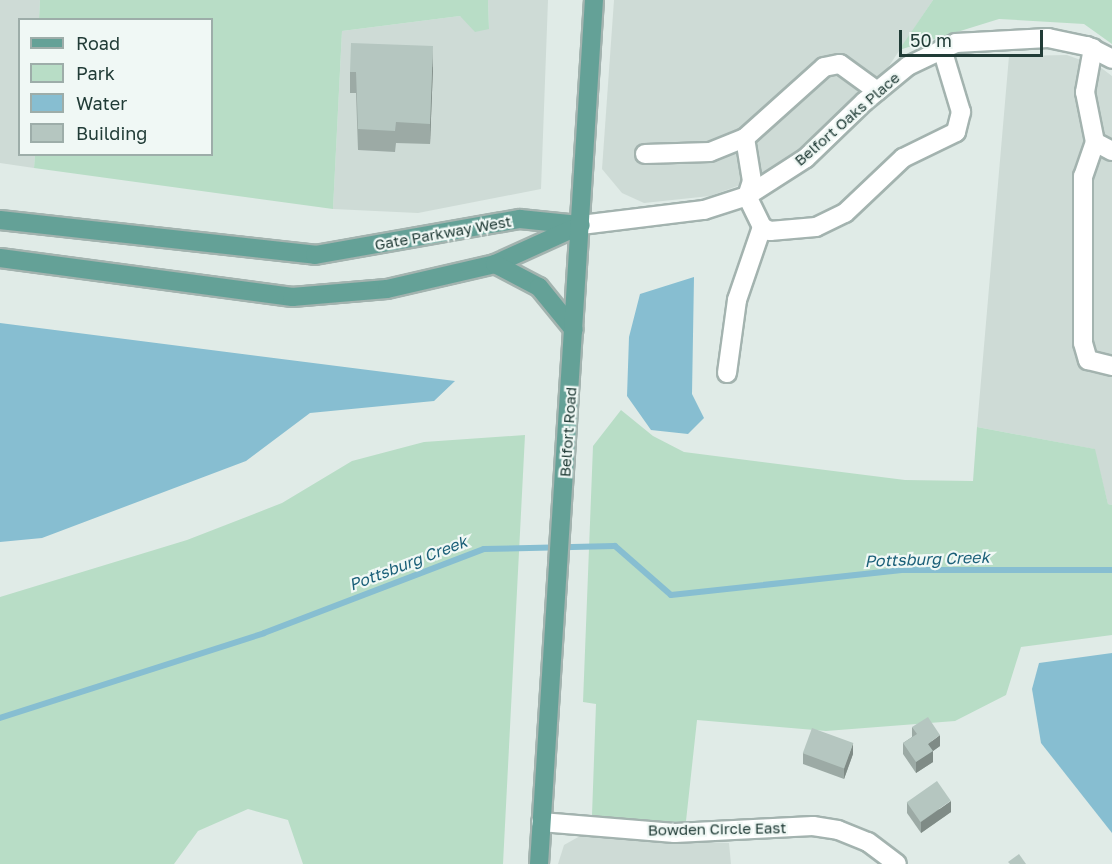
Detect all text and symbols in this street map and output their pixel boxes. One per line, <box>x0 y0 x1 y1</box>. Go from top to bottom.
legend <box>18 18 213 156</box>
scale bar <box>902 18 1046 56</box>
text: 50 m <box>910 29 952 51</box>
text: Road <box>76 32 120 54</box>
text: Park <box>76 62 115 84</box>
street label: Belfort Oaks Place <box>791 69 903 169</box>
text: Water <box>76 92 127 114</box>
text: Building <box>76 122 147 144</box>
street label: Gate Parkway West <box>373 212 513 254</box>
street label: Belfort Road <box>556 386 580 478</box>
water label: Pottsburg Creek <box>346 532 470 594</box>
water label: Pottsburg Creek <box>864 547 990 571</box>
street label: Bowden Circle East <box>648 819 786 839</box>

